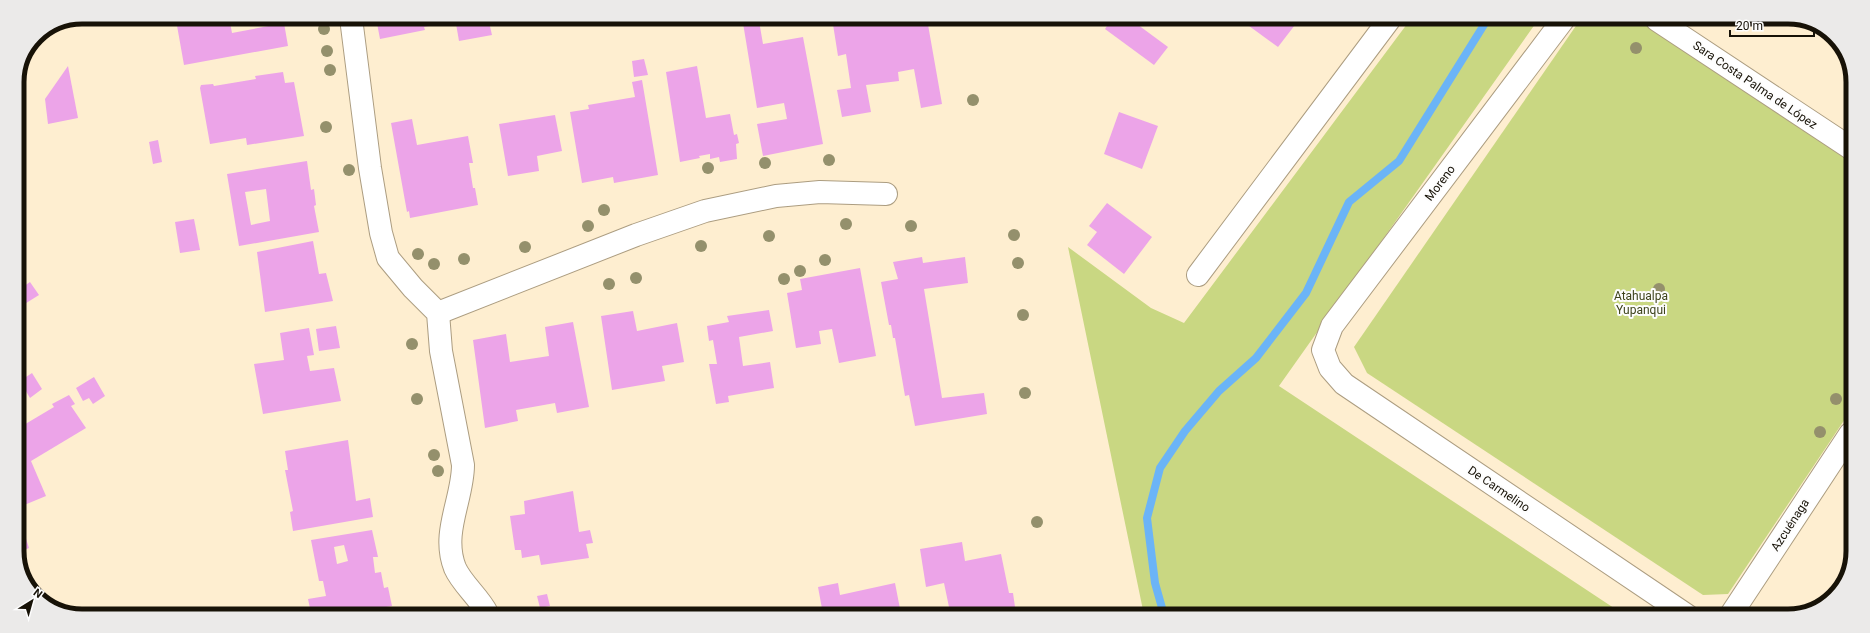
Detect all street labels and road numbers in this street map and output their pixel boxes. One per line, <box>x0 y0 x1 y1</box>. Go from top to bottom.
street label: Sara Costa Palma de López <box>1690 38 1820 132</box>
street label: Moreno <box>1422 162 1458 204</box>
street label: De Carmelino <box>1465 463 1533 515</box>
street label: Azcuénaga <box>1768 496 1812 554</box>

